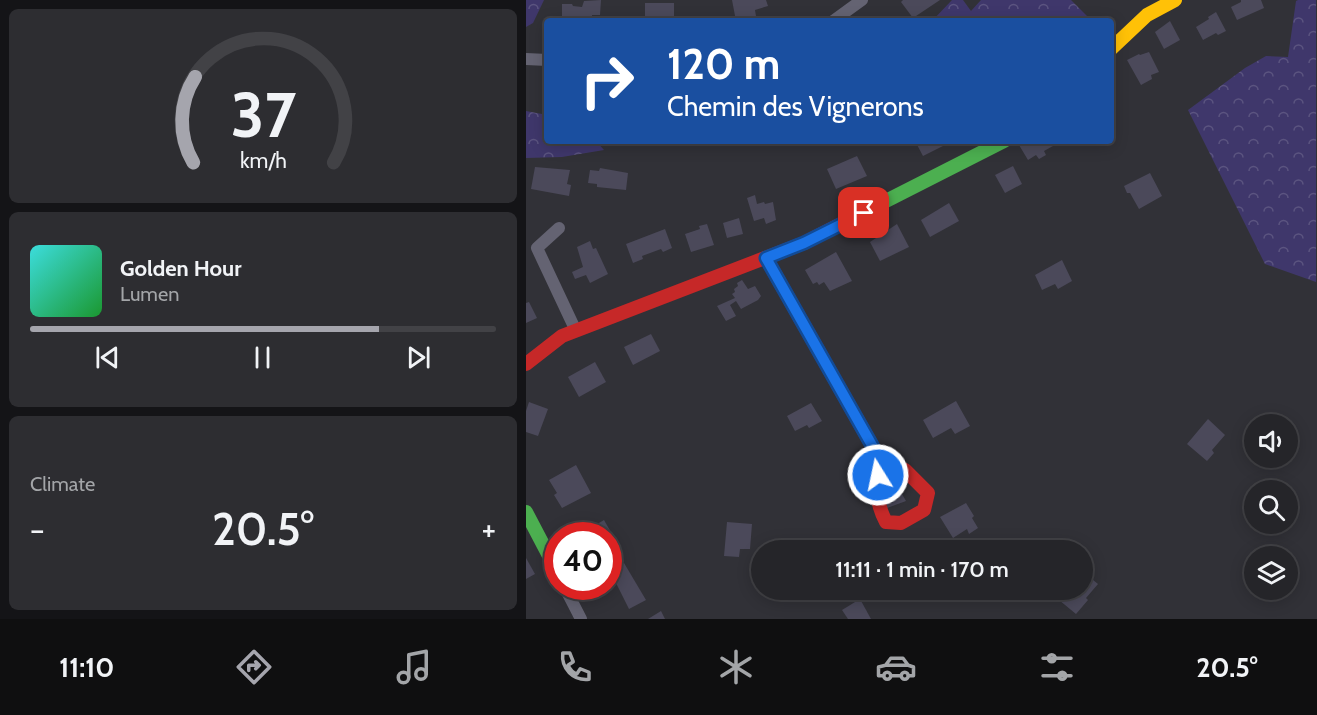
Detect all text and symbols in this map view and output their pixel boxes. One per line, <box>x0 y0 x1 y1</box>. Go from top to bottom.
text: 120 m <box>667 38 780 90</box>
icon: right <box>568 42 646 120</box>
text: 37 <box>230 77 296 153</box>
text: Chemin des Vignerons <box>667 90 924 123</box>
text: km/h <box>240 148 286 174</box>
pin <box>838 187 889 238</box>
icon: arrive <box>847 196 880 229</box>
text: Golden Hour <box>120 255 241 282</box>
text: Lumen <box>120 282 179 306</box>
icon: previous <box>91 341 124 374</box>
icon: pause <box>246 341 279 374</box>
icon: next <box>402 341 435 374</box>
map controls <box>1244 414 1298 600</box>
button: sound <box>1244 414 1298 468</box>
position arrow <box>846 443 910 507</box>
text: Climate <box>30 472 95 496</box>
button: search <box>1244 480 1298 534</box>
text: 20.5° <box>212 502 314 556</box>
text: − <box>30 509 45 549</box>
text: + <box>481 509 496 549</box>
speed limit sign: 40 <box>544 522 622 600</box>
button: layers <box>1244 546 1298 600</box>
text: 11:11 · 1 min · 170 m <box>835 556 1009 583</box>
icon: directions <box>233 646 275 688</box>
icon: music <box>393 646 435 688</box>
icon: phone <box>554 646 596 688</box>
icon: climate <box>715 646 757 688</box>
icon: car <box>875 646 917 688</box>
icon: filters <box>1036 646 1078 688</box>
text: 11:10 <box>59 651 114 684</box>
text: 20.5° <box>1196 651 1258 684</box>

